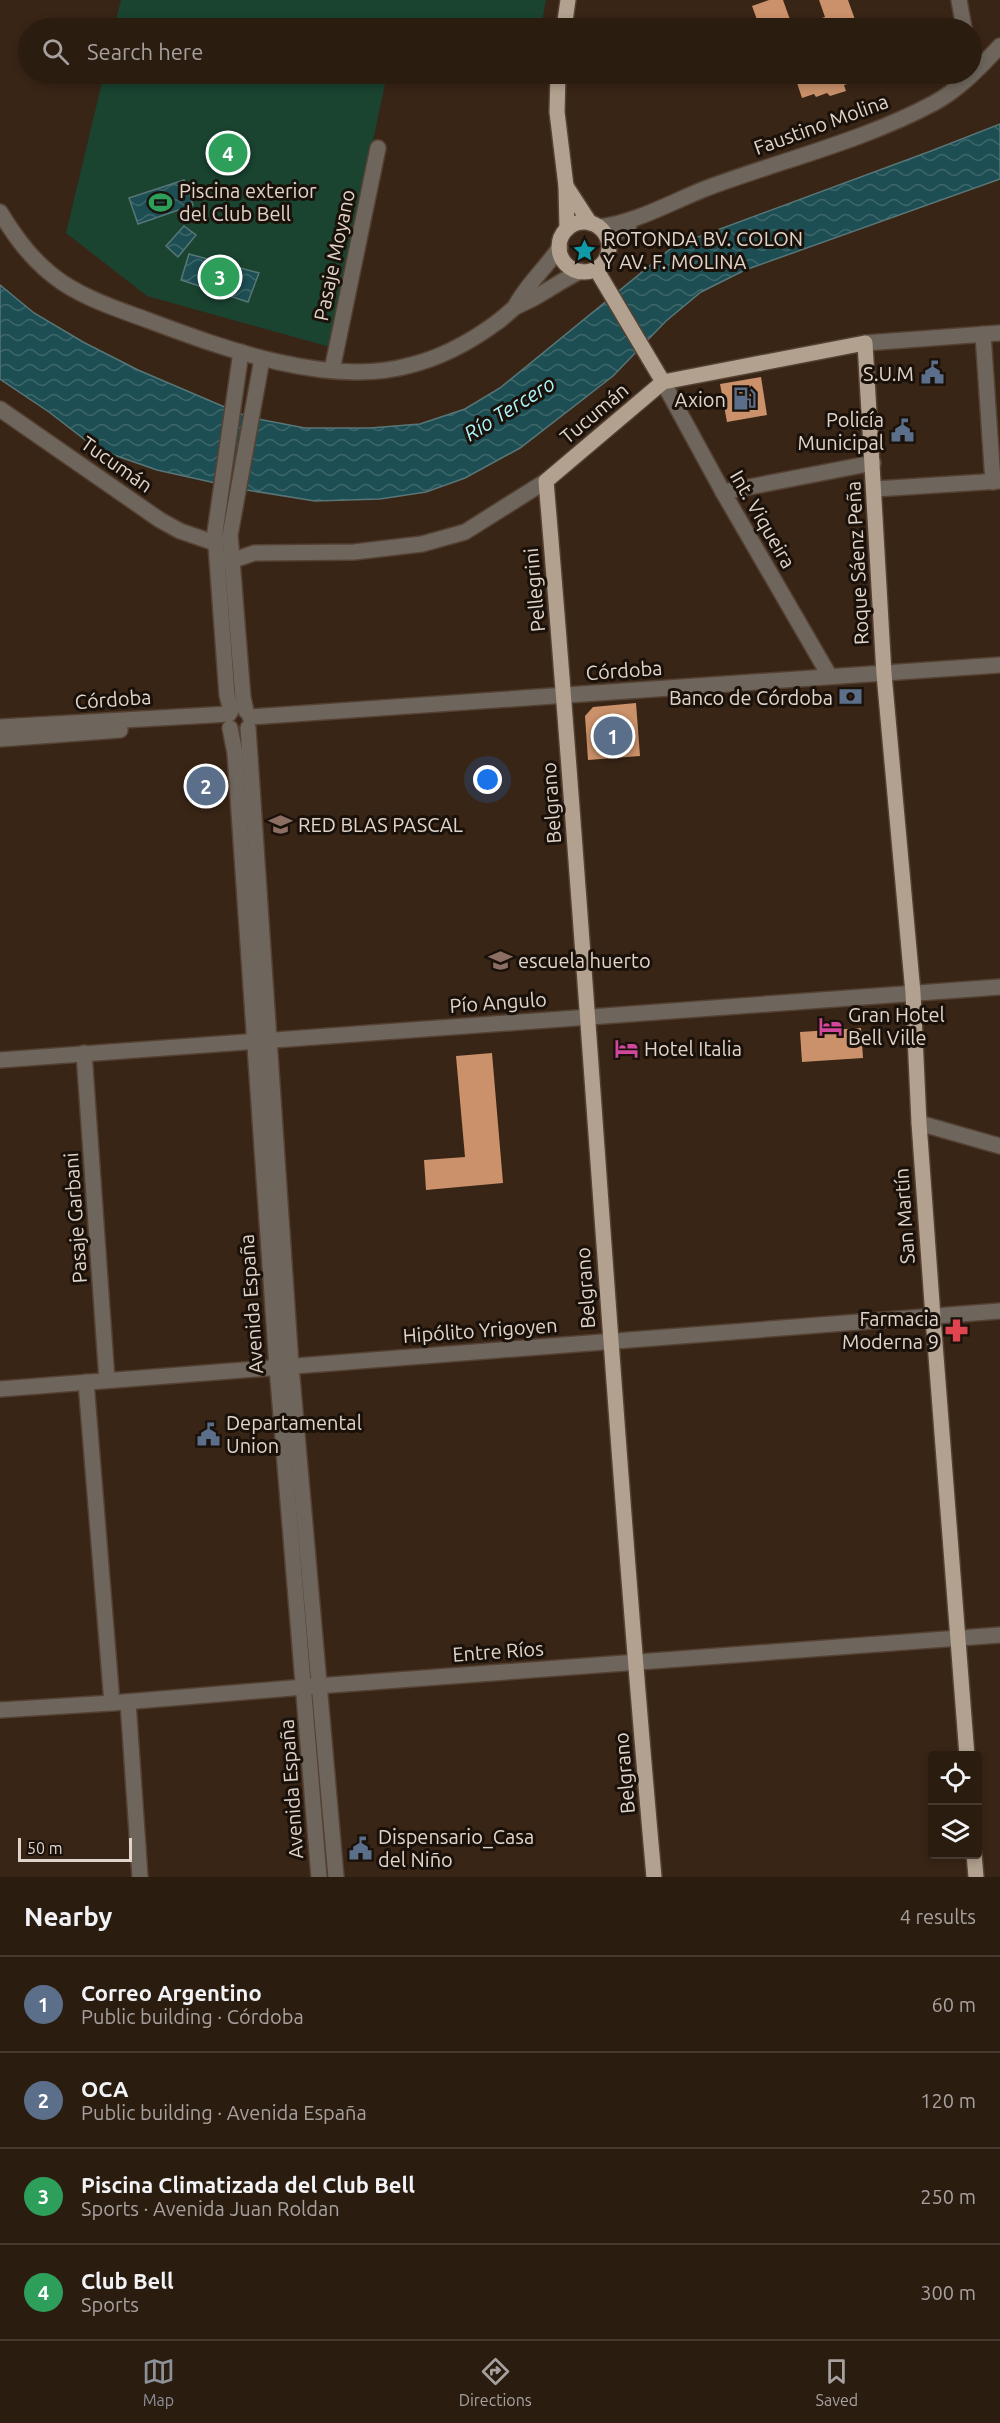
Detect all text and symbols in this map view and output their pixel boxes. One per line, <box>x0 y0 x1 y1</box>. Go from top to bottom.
search box <box>18 18 982 84</box>
icon: search <box>39 35 72 68</box>
text: Search here <box>87 39 203 64</box>
street label: Faustino Molina <box>751 89 891 159</box>
pin: 4 <box>208 130 248 176</box>
place label: Piscina exterior del Club Bell <box>179 179 317 225</box>
street label: Pasaje Moyano <box>309 187 359 323</box>
sports icon: Piscina exterior del Club Bell <box>148 189 174 215</box>
place label: ROTONDA BV. COLON Y AV. F. MOLINA <box>603 227 803 273</box>
place icon: ROTONDA BV. COLON Y AV. F. MOLINA <box>572 237 598 263</box>
pin: 3 <box>200 254 240 300</box>
public building icon: S.U.M <box>919 360 945 386</box>
place label: S.U.M <box>863 362 914 385</box>
water label: Río Tercero <box>459 371 559 445</box>
street label: Tucumán <box>555 378 633 448</box>
fuel station icon: Axion <box>731 386 757 412</box>
place label: Axion <box>674 388 726 411</box>
place label: Policía Municipal <box>798 408 884 454</box>
public building icon: Policía Municipal <box>889 418 915 444</box>
street label: Tucumán <box>77 431 157 497</box>
street label: Int. Viqueira <box>726 466 800 572</box>
street label: Roque Sáenz Peña <box>841 480 873 646</box>
street label: Pellegrini <box>519 547 549 633</box>
street label: Córdoba <box>585 656 663 684</box>
bank icon: Banco de Córdoba <box>838 684 864 710</box>
street label: Córdoba <box>74 685 152 713</box>
place label: Banco de Córdoba <box>669 686 833 709</box>
pin: 1 <box>594 714 632 758</box>
street label: Belgrano <box>537 762 565 844</box>
pin: 2 <box>186 764 226 808</box>
your location <box>473 765 502 794</box>
school or university icon: RED BLAS PASCAL <box>267 811 293 837</box>
place label: RED BLAS PASCAL <box>298 813 463 836</box>
school or university icon: escuela huerto <box>487 947 513 973</box>
place label: escuela huerto <box>518 949 651 972</box>
street label: Pío Angulo <box>449 987 547 1017</box>
place label: Gran Hotel Bell Ville <box>848 1003 945 1049</box>
hotel icon: Gran Hotel Bell Ville <box>817 1013 843 1039</box>
hotel icon: Hotel Italia <box>613 1035 639 1061</box>
place label: Hotel Italia <box>644 1037 742 1060</box>
street label: Pasaje Garbani <box>59 1152 91 1284</box>
street label: San Martín <box>889 1167 919 1265</box>
street label: Avenida España <box>235 1233 267 1375</box>
street label: Belgrano <box>571 1247 599 1329</box>
place label: Farmacia Moderna 9 <box>842 1307 939 1353</box>
street label: Hipólito Yrigoyen <box>402 1313 558 1347</box>
pharmacy icon: Farmacia Moderna 9 <box>944 1317 970 1343</box>
place label: Departamental Union <box>226 1411 362 1457</box>
public building icon: Departamental Union <box>195 1421 221 1447</box>
street label: Entre Ríos <box>452 1636 544 1666</box>
street label: Avenida España <box>275 1718 307 1860</box>
street label: Belgrano <box>609 1731 639 1815</box>
map controls <box>928 1751 982 1859</box>
button: locate <box>928 1751 982 1805</box>
button: layers <box>928 1805 982 1859</box>
place label: Dispensario_Casa del Niño <box>378 1825 534 1871</box>
scale bar <box>18 1835 132 1862</box>
public building icon: Dispensario_Casa del Niño <box>347 1835 373 1861</box>
text: 50 m <box>27 1839 63 1857</box>
text: Nearby <box>24 1902 112 1931</box>
text: 4 results <box>900 1905 976 1928</box>
text: Correo Argentino <box>81 1980 262 2005</box>
text: 1 <box>38 1993 49 2016</box>
text: 60 m <box>932 1993 976 2016</box>
text: Public building · Córdoba <box>81 2005 304 2028</box>
text: OCA <box>81 2076 128 2101</box>
text: 2 <box>38 2089 49 2112</box>
text: 120 m <box>920 2089 976 2112</box>
text: Public building · Avenida España <box>81 2101 367 2124</box>
text: Piscina Climatizada del Club Bell <box>81 2172 415 2197</box>
text: 3 <box>38 2185 49 2208</box>
text: 250 m <box>920 2185 976 2208</box>
text: Sports · Avenida Juan Roldan <box>81 2197 340 2220</box>
text: Club Bell <box>81 2268 174 2293</box>
text: 4 <box>38 2281 49 2304</box>
text: 300 m <box>920 2281 976 2304</box>
text: Sports <box>81 2293 139 2316</box>
tab: Map <box>142 2355 175 2409</box>
tab: Directions <box>459 2355 532 2409</box>
tab: Saved <box>816 2355 858 2409</box>

